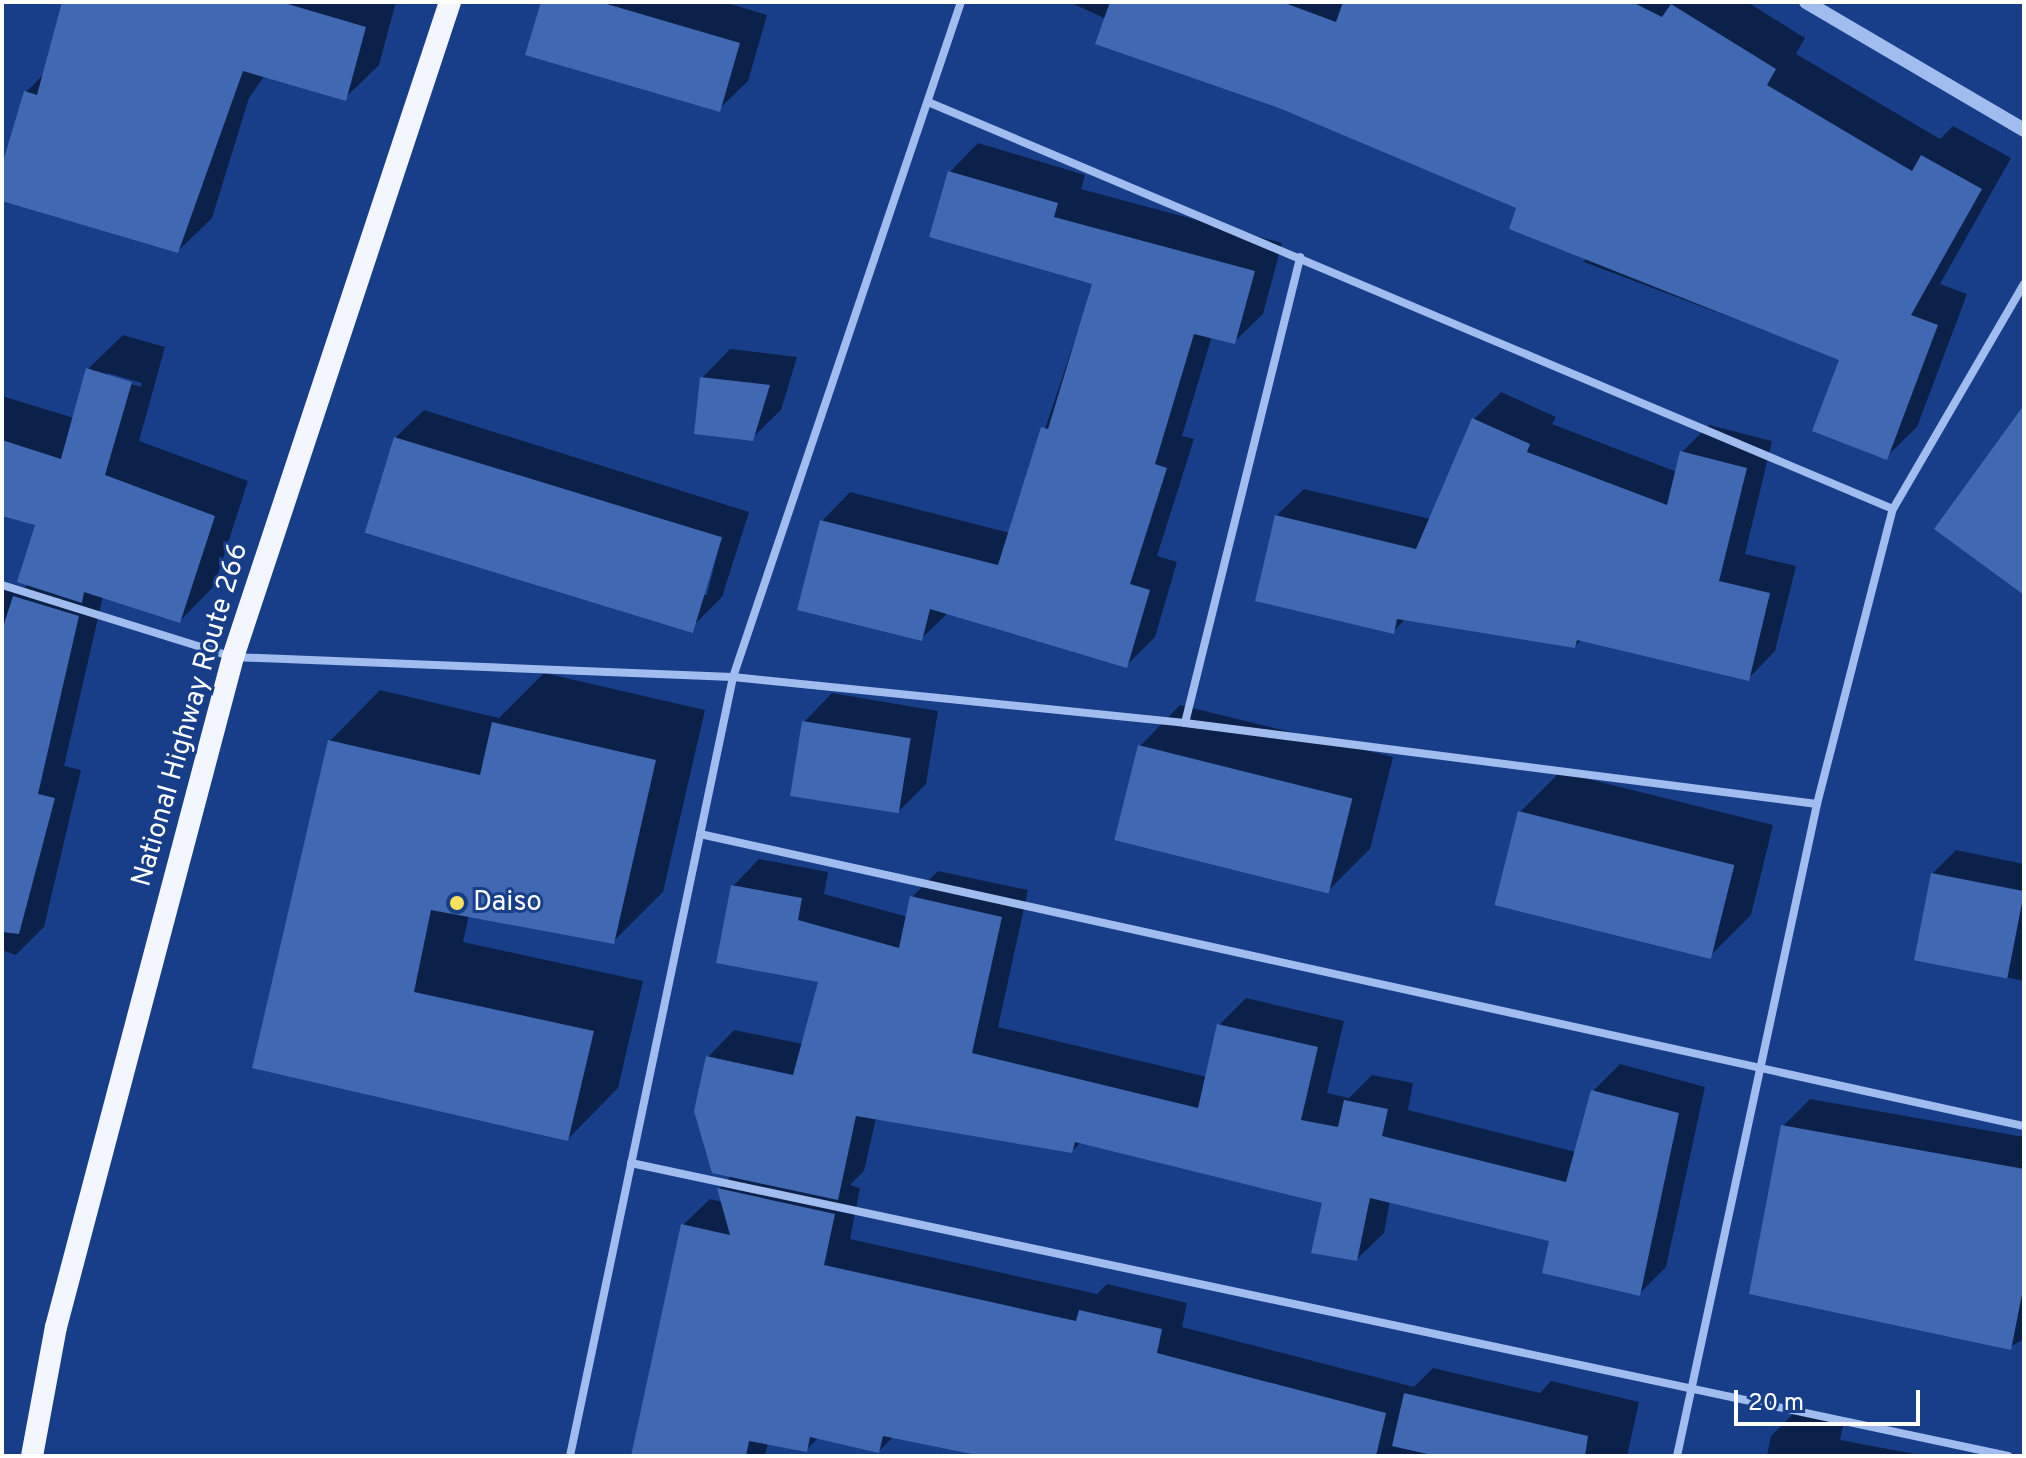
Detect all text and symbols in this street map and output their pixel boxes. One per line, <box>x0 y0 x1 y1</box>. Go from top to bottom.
street label: National Highway Route 266 <box>126 539 256 891</box>
place label: Daiso <box>473 886 542 920</box>
marker: Daiso <box>448 894 466 912</box>
scale bar <box>1738 1374 1924 1424</box>
text: 20 m <box>1748 1389 1804 1419</box>

